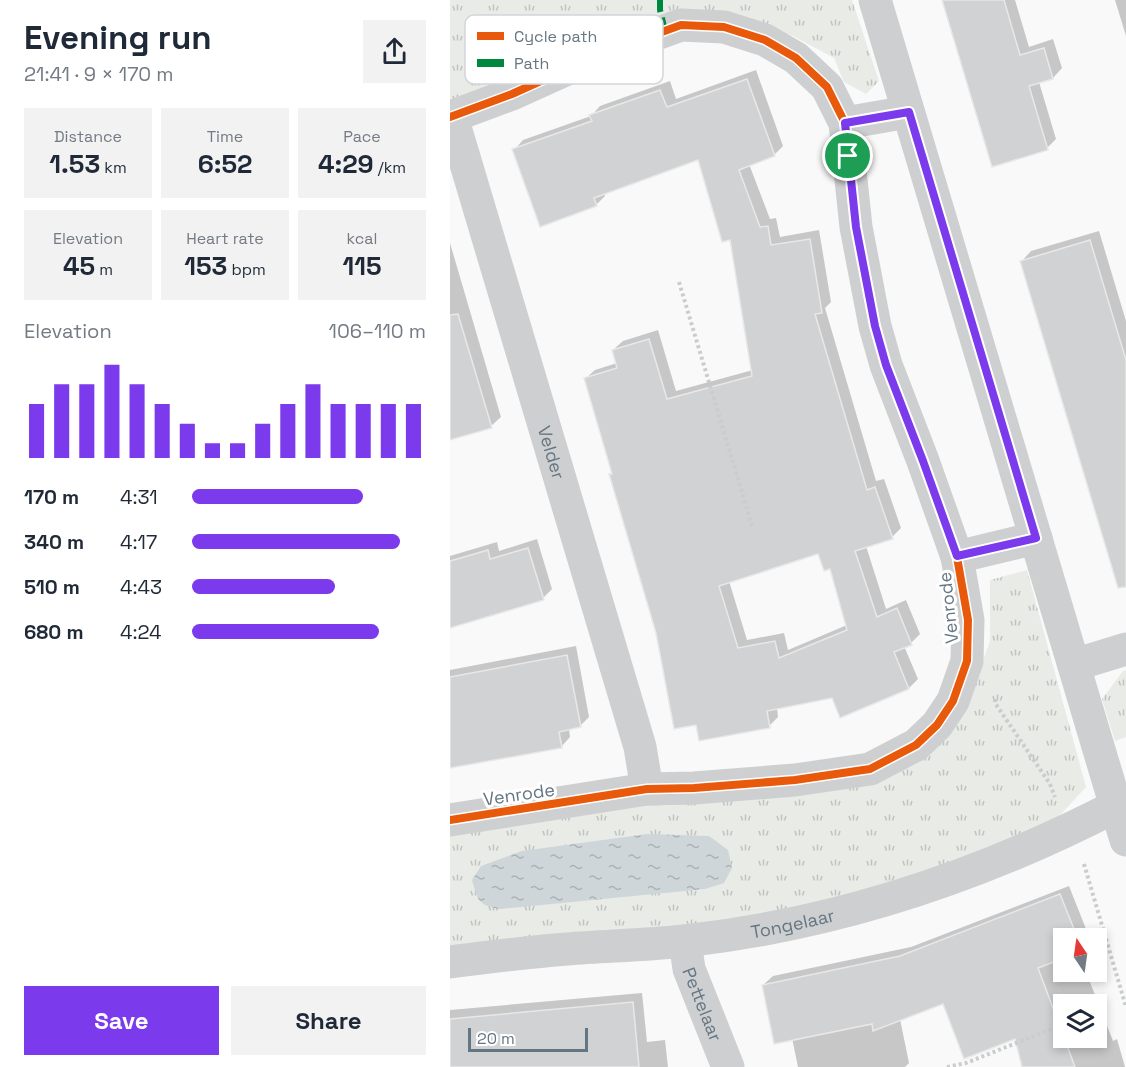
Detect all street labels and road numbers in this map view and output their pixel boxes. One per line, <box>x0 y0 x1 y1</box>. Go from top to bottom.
street label: Velder <box>533 423 571 482</box>
street label: Venrode <box>933 571 963 645</box>
street label: Venrode <box>482 778 556 810</box>
street label: Tongelaar <box>749 903 837 943</box>
street label: Pettelaar <box>678 964 728 1045</box>

